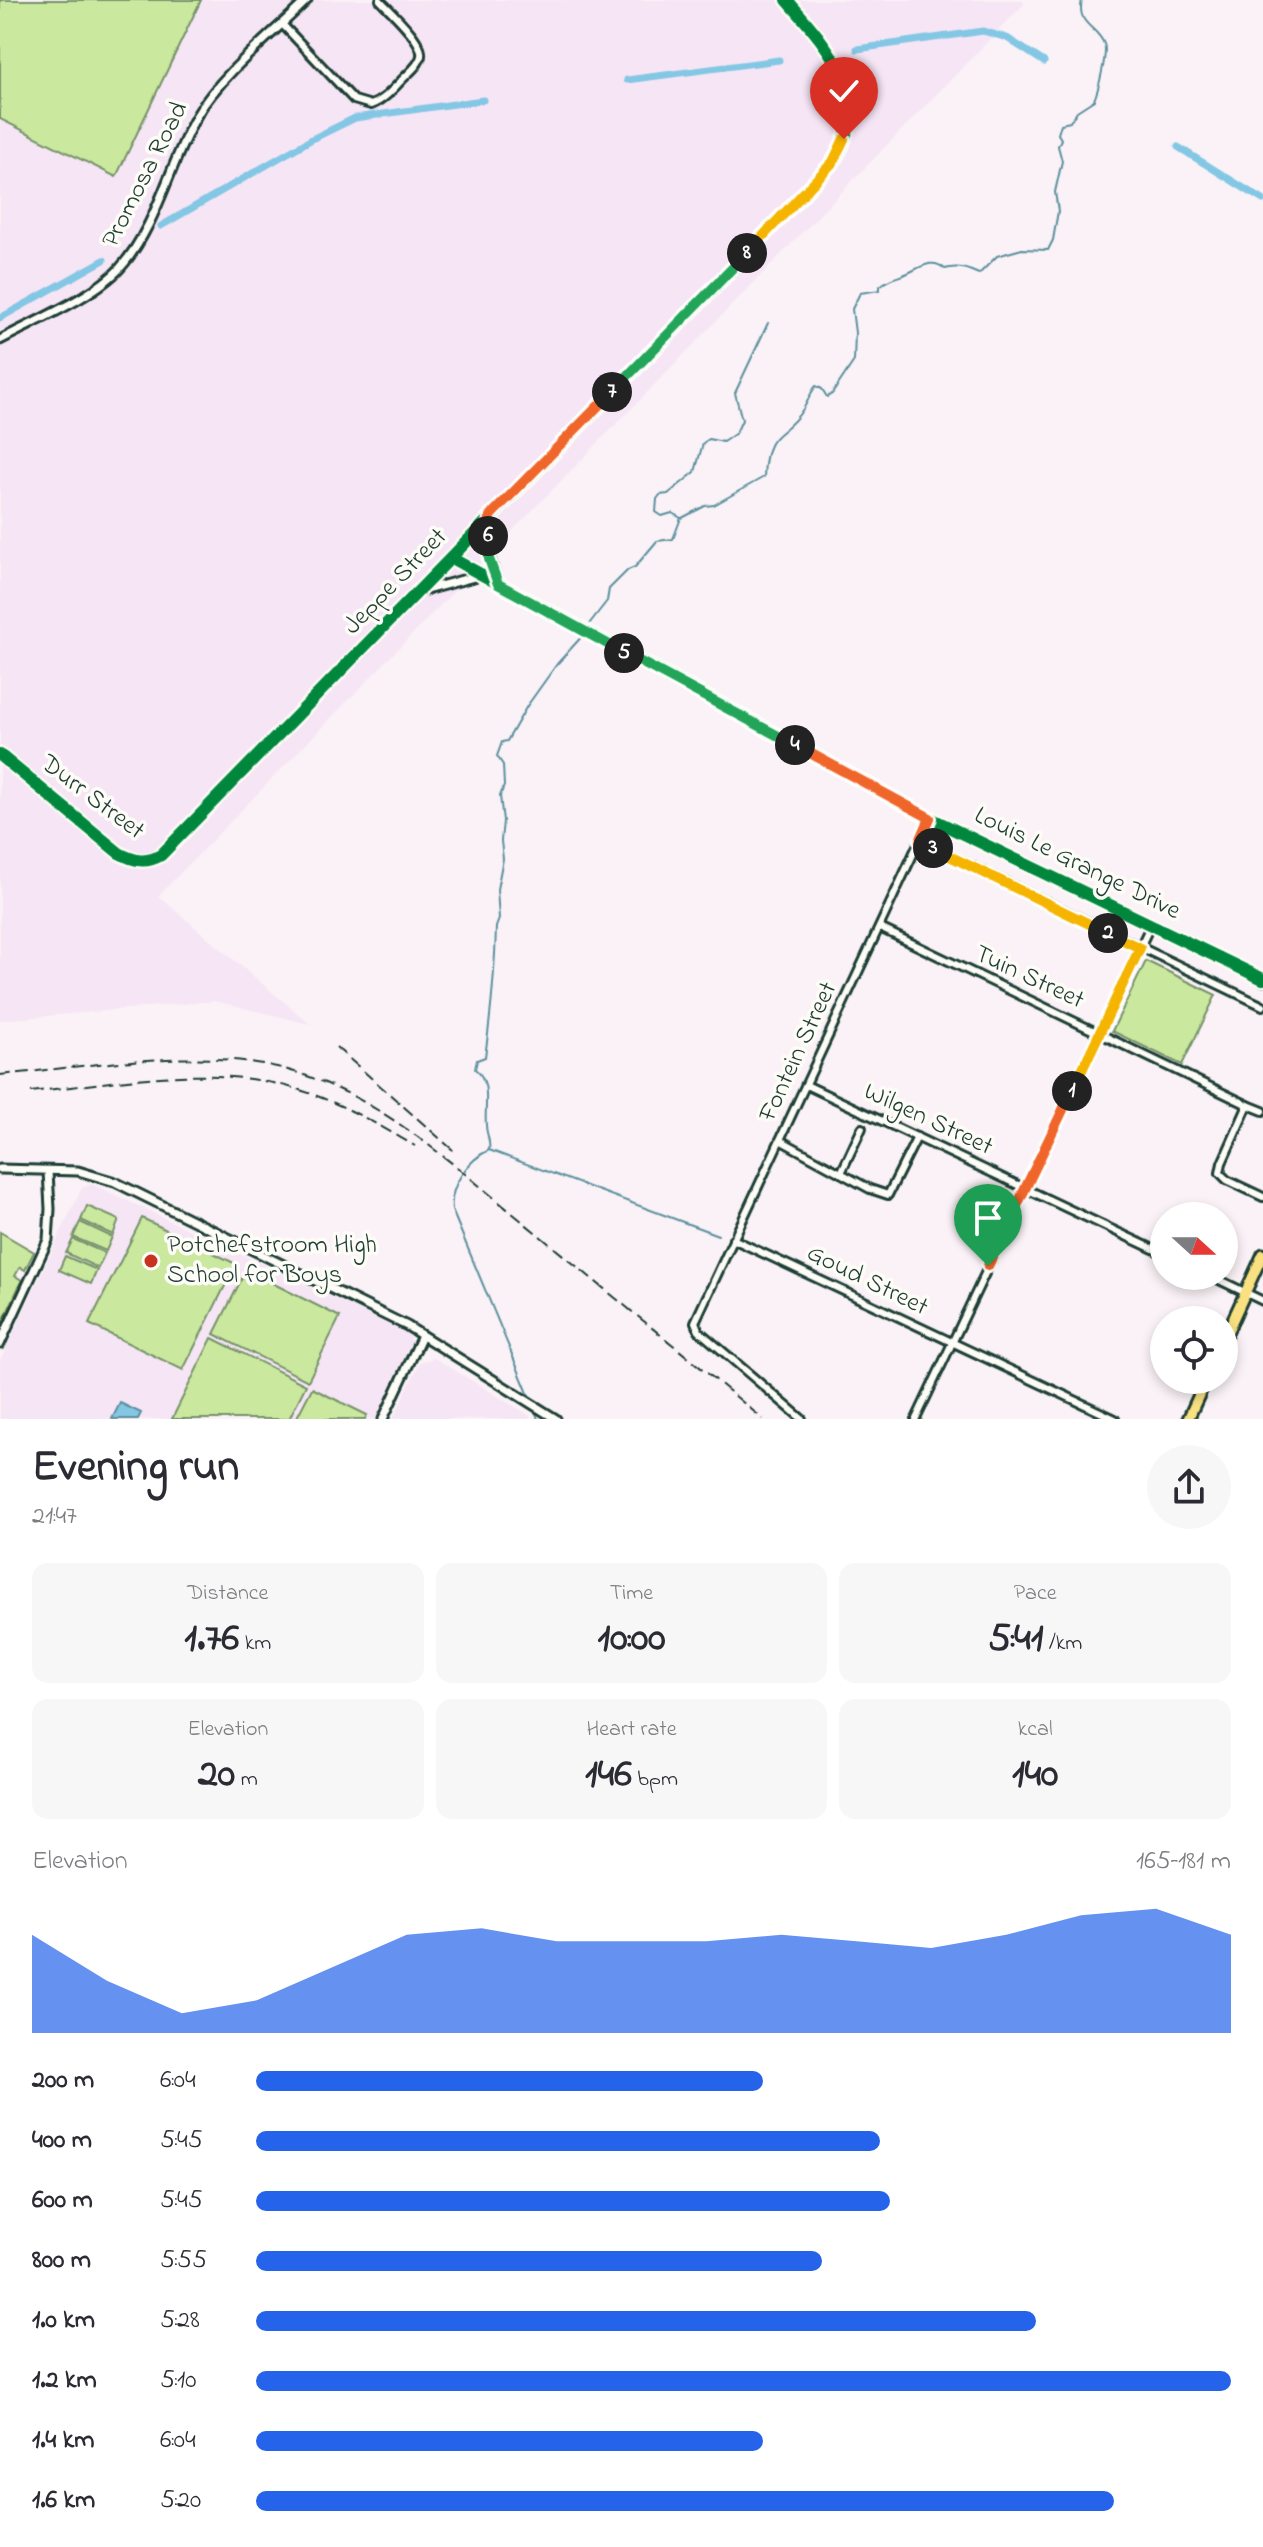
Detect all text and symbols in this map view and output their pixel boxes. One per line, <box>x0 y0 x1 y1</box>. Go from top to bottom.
pin <box>810 57 878 139</box>
icon: check <box>822 69 866 113</box>
street label: Promosa Road <box>93 95 199 255</box>
pin: 8 <box>727 233 767 273</box>
text: 8 <box>743 237 751 269</box>
pin: 7 <box>592 372 632 412</box>
text: 7 <box>607 376 617 408</box>
pin: 6 <box>468 516 508 556</box>
street label: Jeppe Street <box>335 520 457 644</box>
text: 6 <box>483 520 493 552</box>
pin: 5 <box>604 633 644 673</box>
text: 5 <box>618 637 630 669</box>
pin: 4 <box>775 725 815 765</box>
text: 4 <box>790 729 800 761</box>
street label: Durr Street <box>31 746 152 850</box>
street label: Louis Le Grange Drive <box>967 797 1187 931</box>
pin: 3 <box>913 828 953 868</box>
text: 3 <box>928 832 938 864</box>
pin: 2 <box>1088 913 1128 953</box>
text: 2 <box>1103 917 1113 949</box>
street label: Tuin Street <box>968 936 1091 1020</box>
street label: Fontein Street <box>750 975 848 1129</box>
pin: 1 <box>1052 1071 1092 1111</box>
street label: Wilgen Street <box>857 1073 999 1167</box>
text: 1 <box>1069 1075 1076 1107</box>
pin <box>954 1184 1022 1266</box>
icon: arrive <box>966 1196 1010 1240</box>
north arrow <box>1150 1202 1238 1290</box>
map controls <box>1150 1202 1238 1394</box>
place label: Potchefstroom High School for Boys <box>167 1227 377 1295</box>
street label: Goud Street <box>800 1235 935 1327</box>
marker: Potchefstroom High School for Boys <box>142 1252 160 1270</box>
button: locate <box>1150 1306 1238 1394</box>
text: Evening run <box>32 1436 239 1500</box>
button: share <box>1147 1445 1231 1529</box>
text: 21:47 <box>32 1498 77 1536</box>
text: Distance <box>187 1578 268 1610</box>
text: Time <box>610 1578 653 1610</box>
text: Pace <box>1014 1578 1057 1610</box>
text: 1.76 <box>184 1610 239 1669</box>
text: 10:00 <box>598 1610 665 1669</box>
text: 5:41 <box>988 1610 1043 1669</box>
text: km <box>239 1628 271 1660</box>
text: /km <box>1043 1628 1082 1660</box>
text: Elevation <box>187 1714 268 1746</box>
text: Heart rate <box>586 1714 677 1746</box>
text: kcal <box>1018 1714 1053 1746</box>
text: 20 <box>198 1746 235 1805</box>
text: 146 <box>585 1746 632 1805</box>
text: 140 <box>1012 1746 1058 1805</box>
text: m <box>235 1764 258 1796</box>
text: bpm <box>632 1764 678 1796</box>
text: Elevation <box>32 1843 128 1881</box>
text: 165–181 m <box>1136 1843 1231 1881</box>
text: 200 m <box>32 2062 94 2100</box>
text: 6:04 <box>160 2062 196 2100</box>
text: 400 m <box>32 2122 92 2160</box>
text: 5:45 <box>160 2122 203 2160</box>
text: 600 m <box>32 2182 93 2220</box>
text: 5:45 <box>160 2182 203 2220</box>
text: 800 m <box>32 2242 91 2280</box>
text: 5:55 <box>160 2242 207 2280</box>
text: 1.0 km <box>32 2302 95 2340</box>
text: 5:28 <box>160 2302 200 2340</box>
text: 1.2 km <box>32 2362 97 2400</box>
text: 5:10 <box>160 2362 197 2400</box>
text: 1.4 km <box>32 2422 94 2460</box>
text: 6:04 <box>160 2422 196 2460</box>
text: 1.6 km <box>32 2482 95 2520</box>
text: 5:20 <box>160 2482 201 2520</box>

